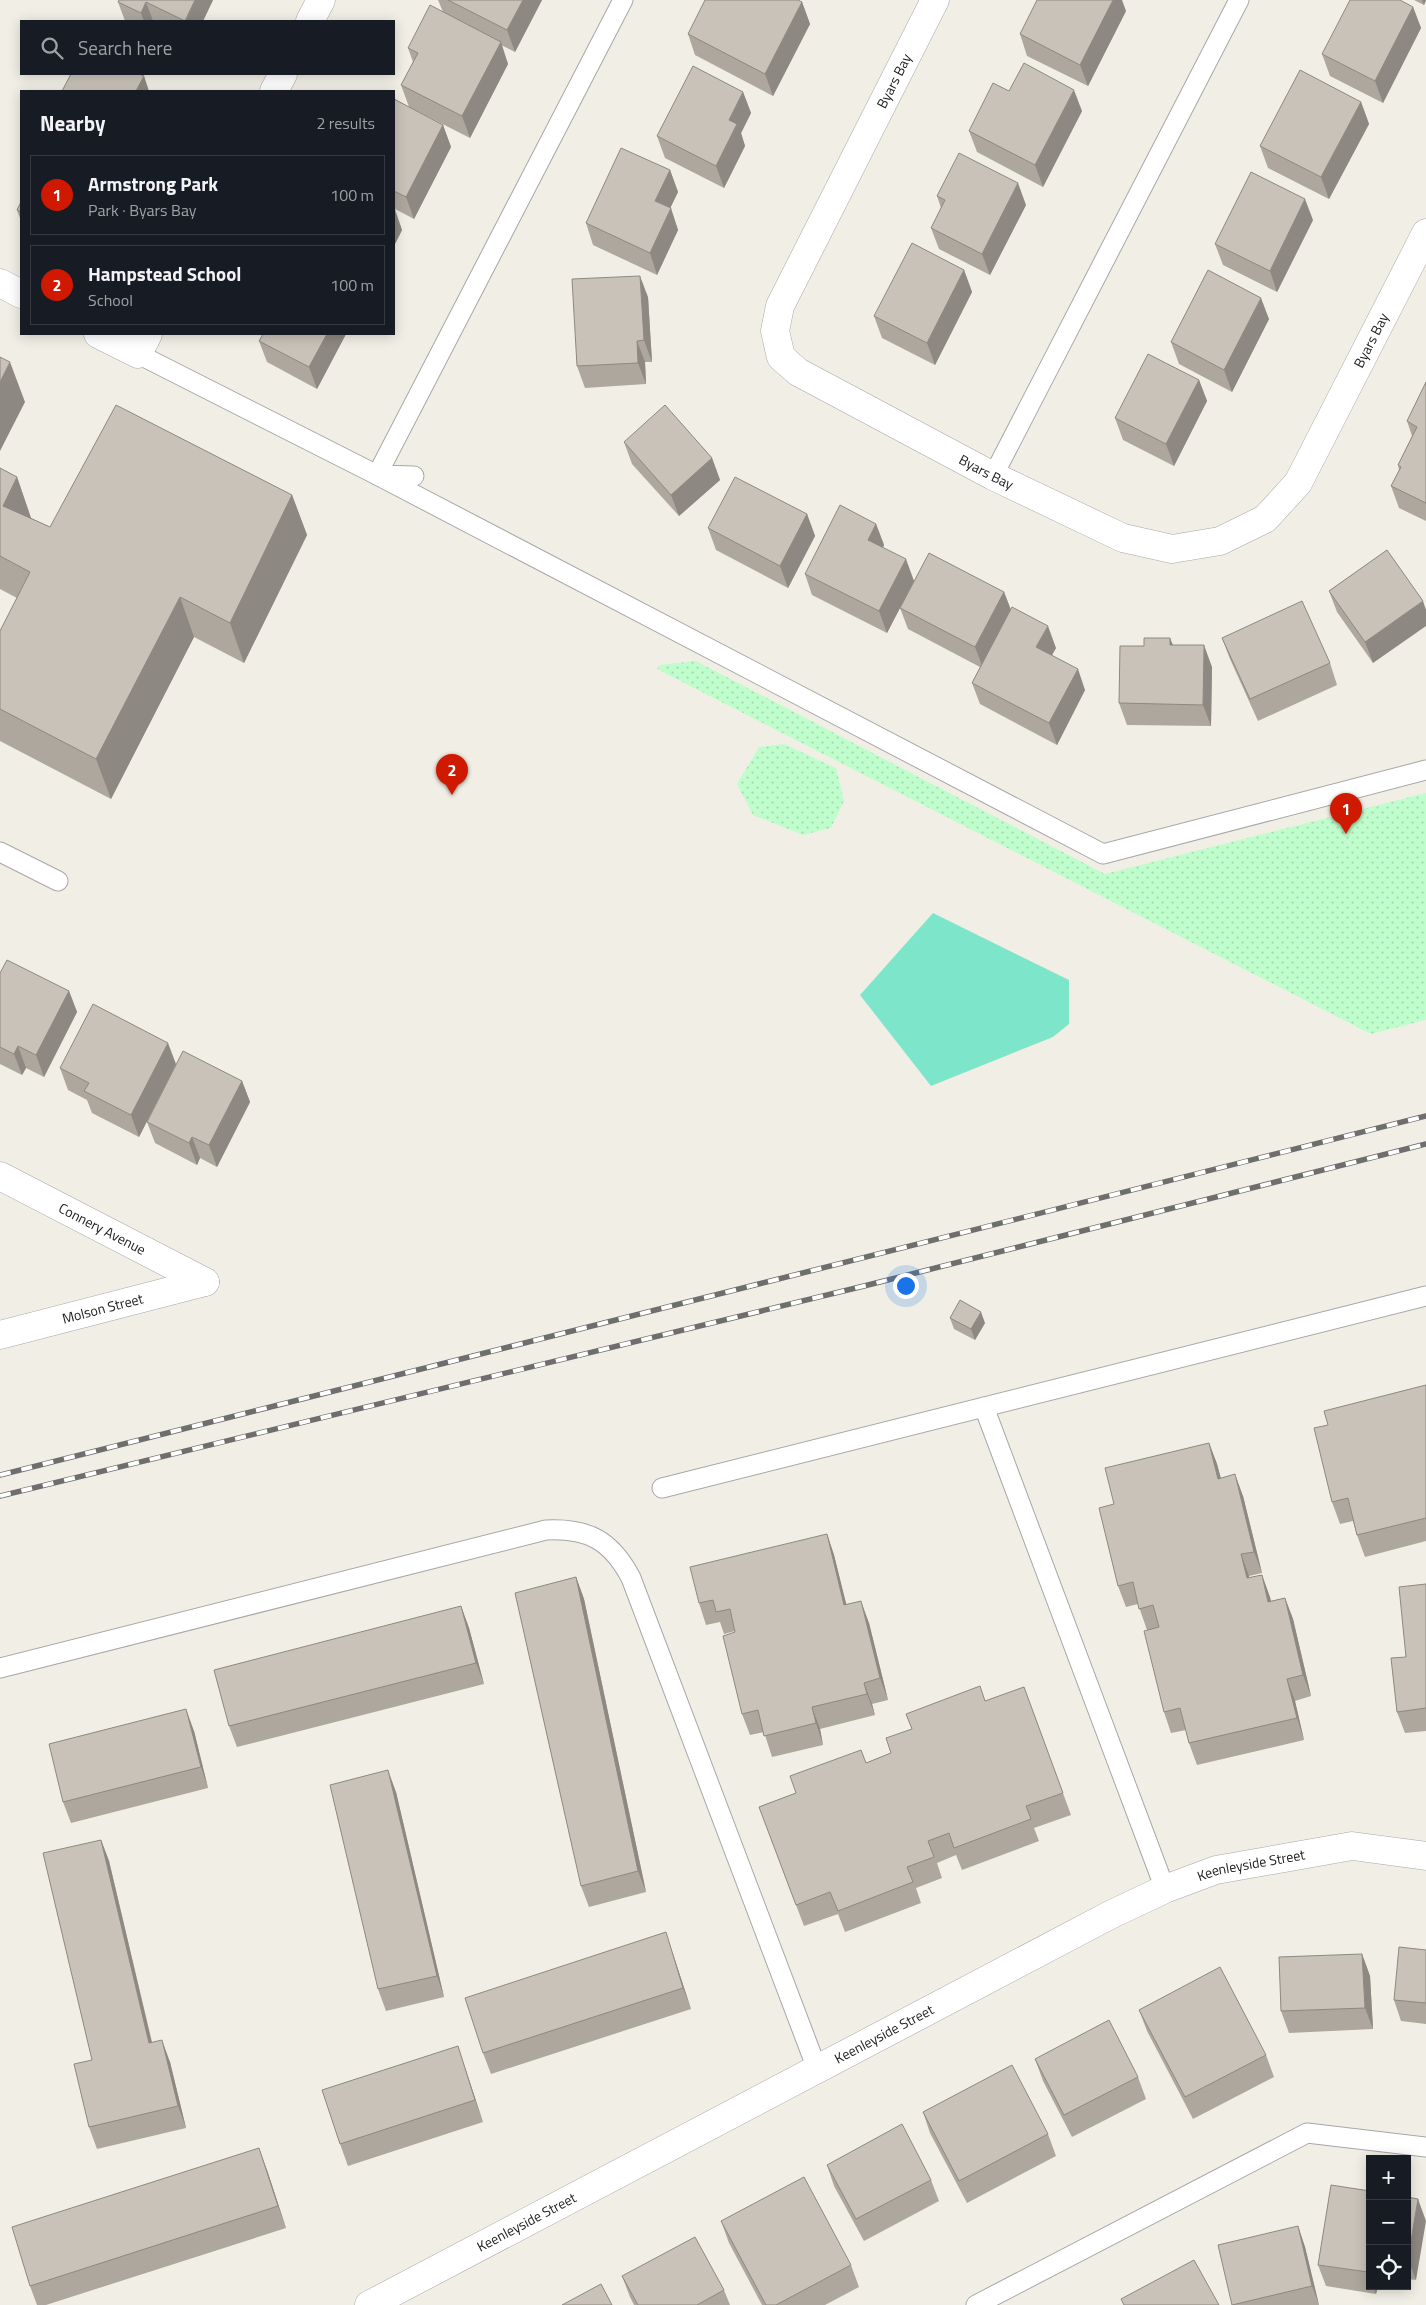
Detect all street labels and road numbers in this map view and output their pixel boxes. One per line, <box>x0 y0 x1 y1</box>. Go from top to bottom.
street label: Byars Bay <box>871 50 916 112</box>
street label: Byars Bay <box>1348 309 1394 371</box>
street label: Byars Bay <box>955 449 1017 494</box>
street label: Connery Avenue <box>55 1197 150 1260</box>
street label: Molson Street <box>60 1287 145 1329</box>
street label: Keenleyside Street <box>1194 1843 1307 1886</box>
street label: Keenleyside Street <box>830 1999 937 2068</box>
street label: Keenleyside Street <box>473 2187 580 2256</box>

